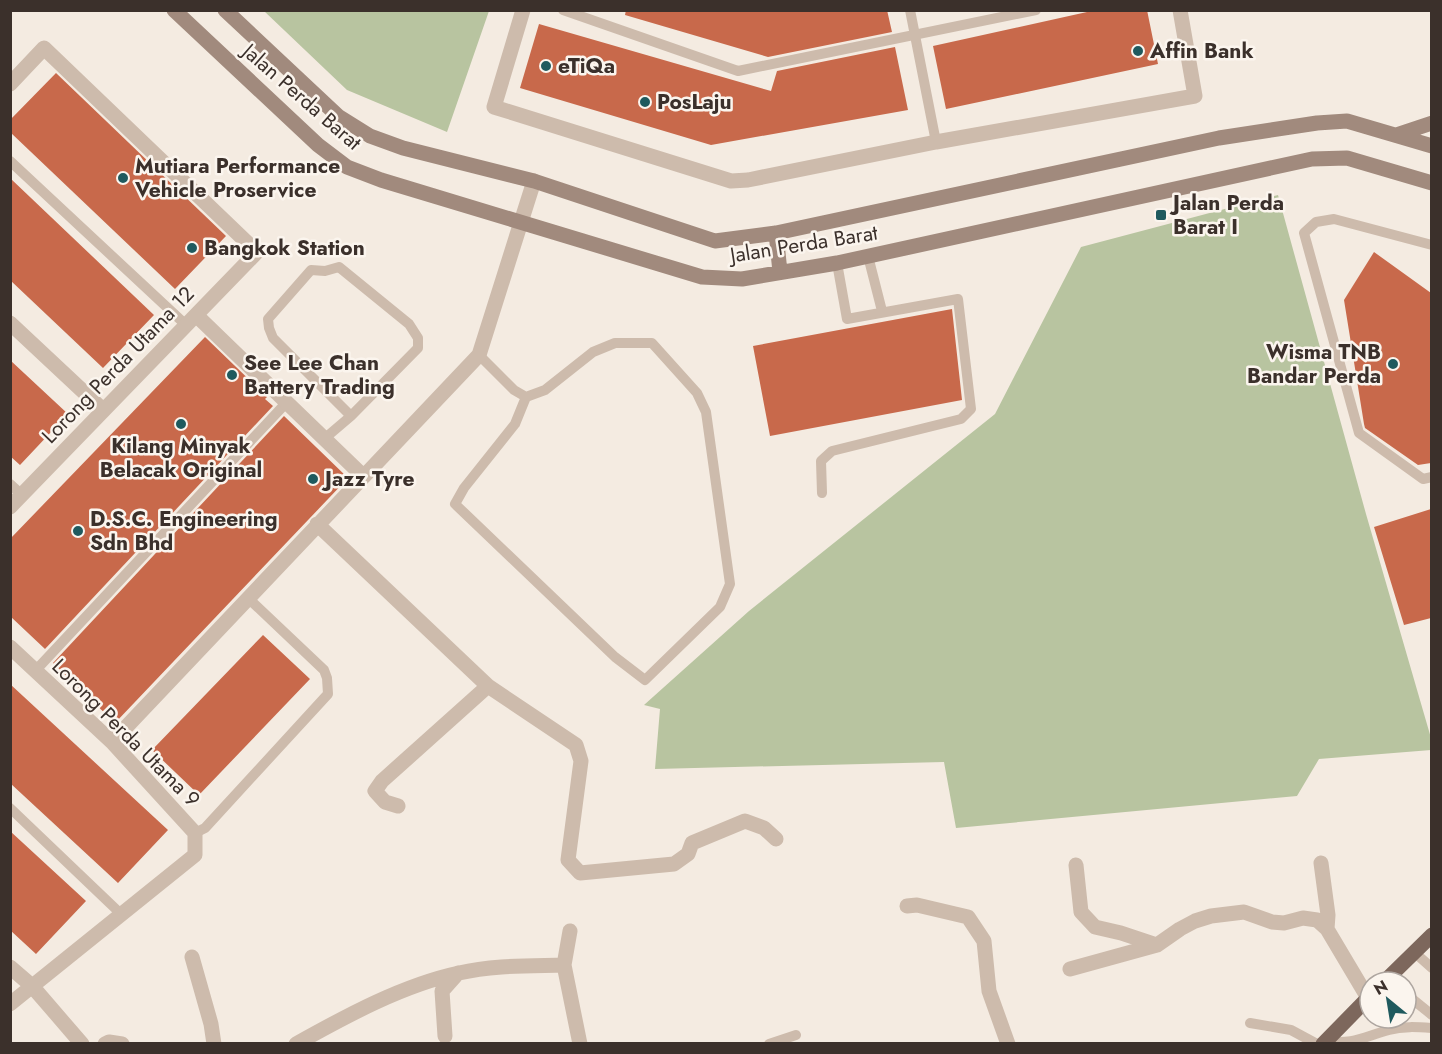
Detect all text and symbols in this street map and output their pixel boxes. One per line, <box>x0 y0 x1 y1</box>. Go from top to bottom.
street label: Jalan Perda Barat <box>234 35 368 157</box>
place label: Affin Bank <box>1149 36 1254 66</box>
marker: Affin Bank <box>1131 44 1145 58</box>
place label: eTiQa <box>558 51 615 81</box>
marker: eTiQa <box>539 59 553 73</box>
place label: PosLaju <box>657 87 732 117</box>
marker: PosLaju <box>638 95 652 109</box>
place label: Mutiara Performance Vehicle Proservice <box>134 151 340 205</box>
marker: Mutiara Performance Vehicle Proservice <box>116 171 130 185</box>
place label: Jalan Perda Barat I <box>1169 188 1284 242</box>
marker: Jalan Perda Barat I <box>1154 208 1168 222</box>
street label: Jalan Perda Barat <box>725 218 880 271</box>
place label: Bangkok Station <box>204 233 365 263</box>
marker: Bangkok Station <box>185 241 199 255</box>
street label: Lorong Perda Utama 12 <box>35 280 201 450</box>
place label: Wisma TNB Bandar Perda <box>1247 337 1381 391</box>
place label: See Lee Chan Battery Trading <box>244 348 395 402</box>
marker: Wisma TNB Bandar Perda <box>1386 357 1400 371</box>
marker: See Lee Chan Battery Trading <box>225 368 239 382</box>
marker: Kilang Minyak Belacak Original <box>174 417 188 431</box>
place label: Kilang Minyak Belacak Original <box>100 431 262 485</box>
place label: Jazz Tyre <box>321 464 415 494</box>
marker: Jazz Tyre <box>306 472 320 486</box>
place label: D.S.C. Engineering Sdn Bhd <box>90 504 278 558</box>
marker: D.S.C. Engineering Sdn Bhd <box>71 524 85 538</box>
street label: Lorong Perda Utama 9 <box>45 652 207 814</box>
north arrow <box>1358 970 1418 1030</box>
text: N <box>1369 974 1392 1001</box>

